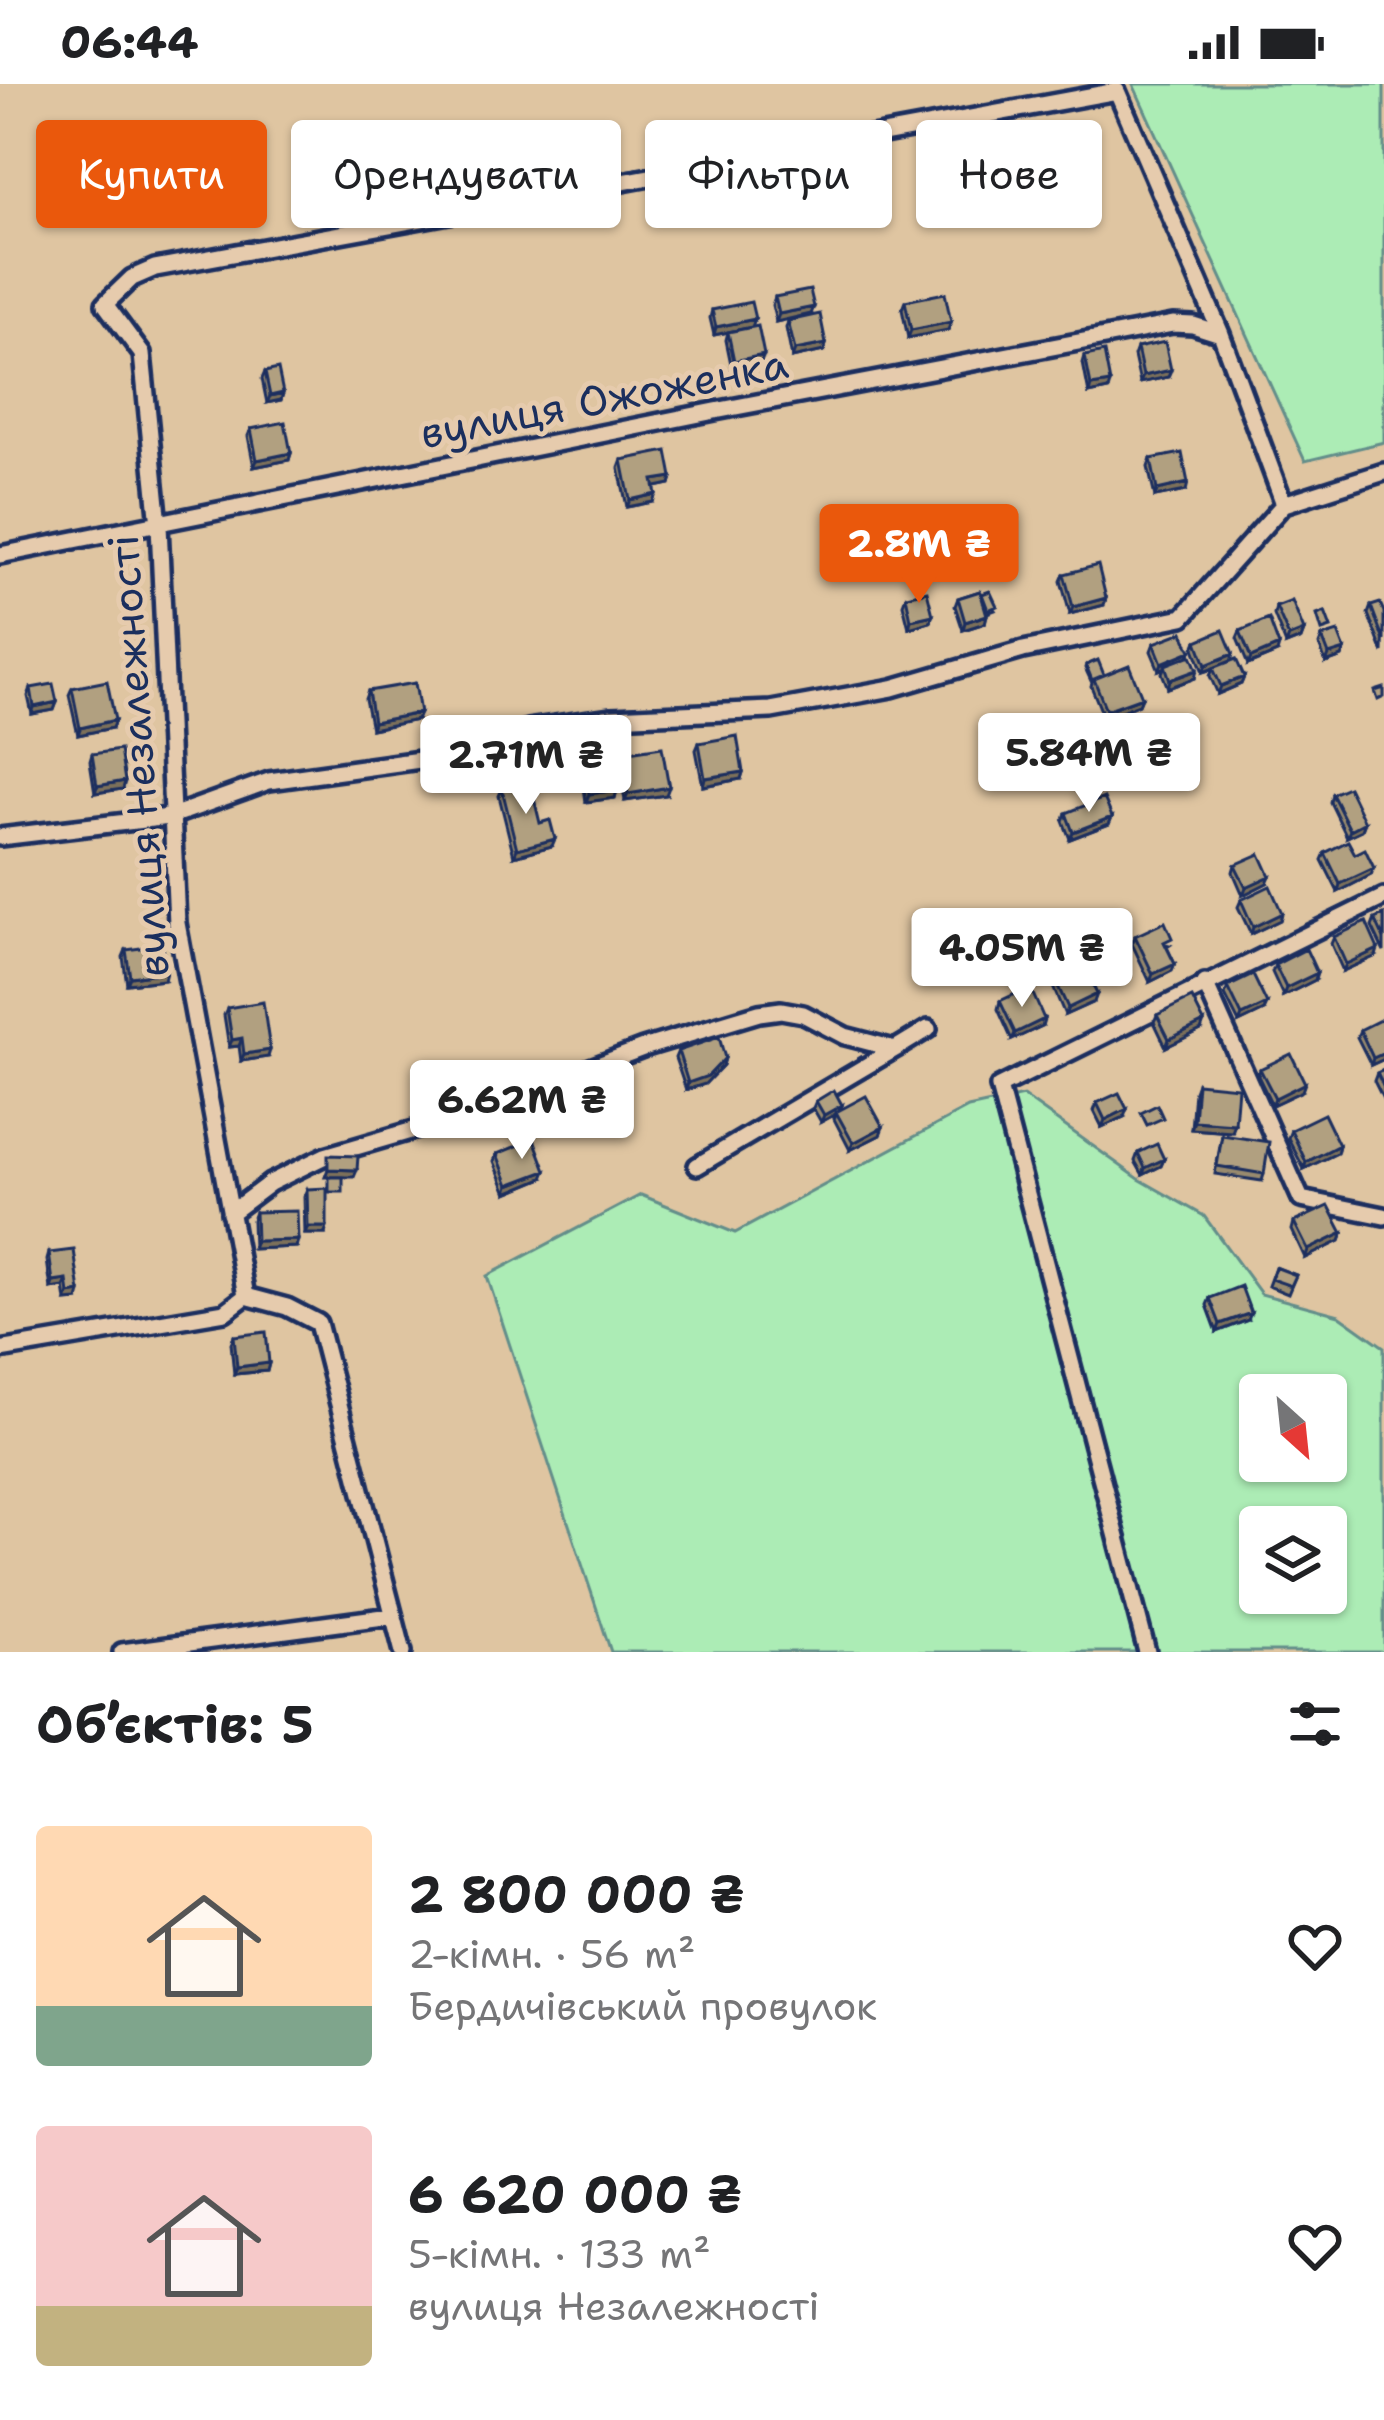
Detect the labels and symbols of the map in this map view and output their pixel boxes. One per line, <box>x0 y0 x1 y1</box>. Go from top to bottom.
street label: вулиця Ожоженка <box>415 335 793 461</box>
pin: 2.8M ₴ <box>821 504 1017 606</box>
street label: вулиця Незалежності <box>95 533 181 979</box>
pin: 5.84M ₴ <box>978 713 1200 815</box>
pin: 2.71M ₴ <box>415 715 637 817</box>
pin: 4.05M ₴ <box>911 908 1133 1010</box>
pin: 6.62M ₴ <box>411 1060 633 1162</box>
north arrow <box>1239 1374 1347 1482</box>

